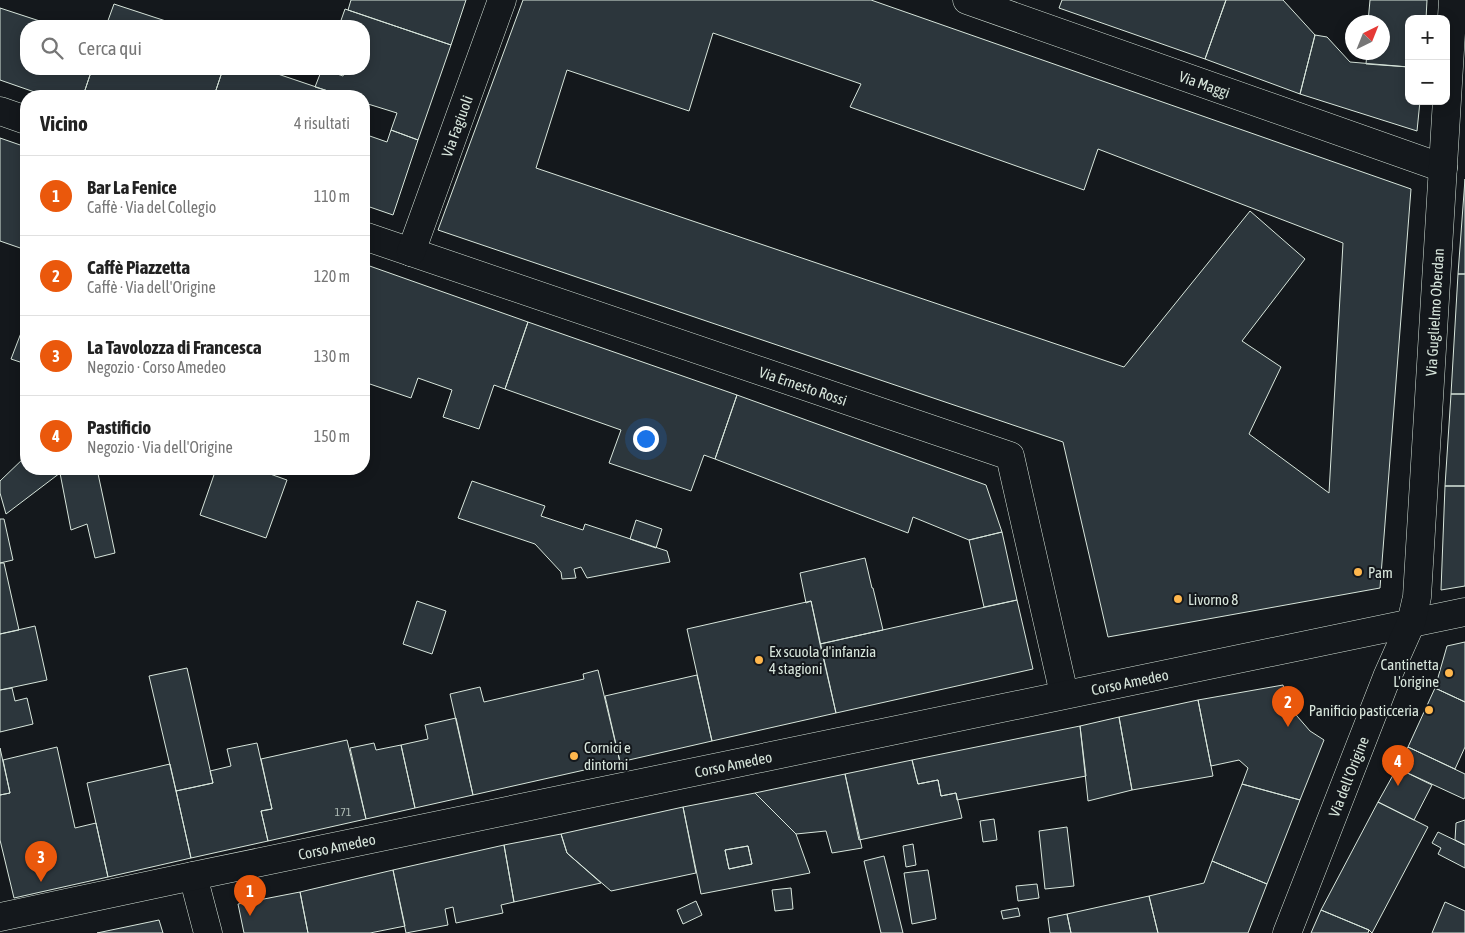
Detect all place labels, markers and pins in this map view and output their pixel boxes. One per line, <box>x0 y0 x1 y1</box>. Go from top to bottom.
place label: Pam <box>1368 564 1393 581</box>
marker: Pam <box>1352 566 1364 578</box>
place label: Livorno 8 <box>1188 591 1238 608</box>
marker: Livorno 8 <box>1172 593 1184 605</box>
place label: Ex scuola d'infanzia 4 stagioni <box>769 643 876 677</box>
marker: Ex scuola d'infanzia 4 stagioni <box>753 654 765 666</box>
place label: Cantinetta L'origine <box>1381 656 1439 690</box>
marker: Cantinetta L'origine <box>1443 667 1455 679</box>
pin: 2 <box>1272 686 1304 727</box>
place label: Panificio pasticceria <box>1309 702 1419 719</box>
marker: Panificio pasticceria <box>1423 704 1435 716</box>
place label: Cornici e dintorni <box>584 739 631 773</box>
pin: 4 <box>1382 745 1414 786</box>
marker: Cornici e dintorni <box>568 750 580 762</box>
pin: 3 <box>25 841 57 882</box>
pin: 1 <box>234 875 266 916</box>

